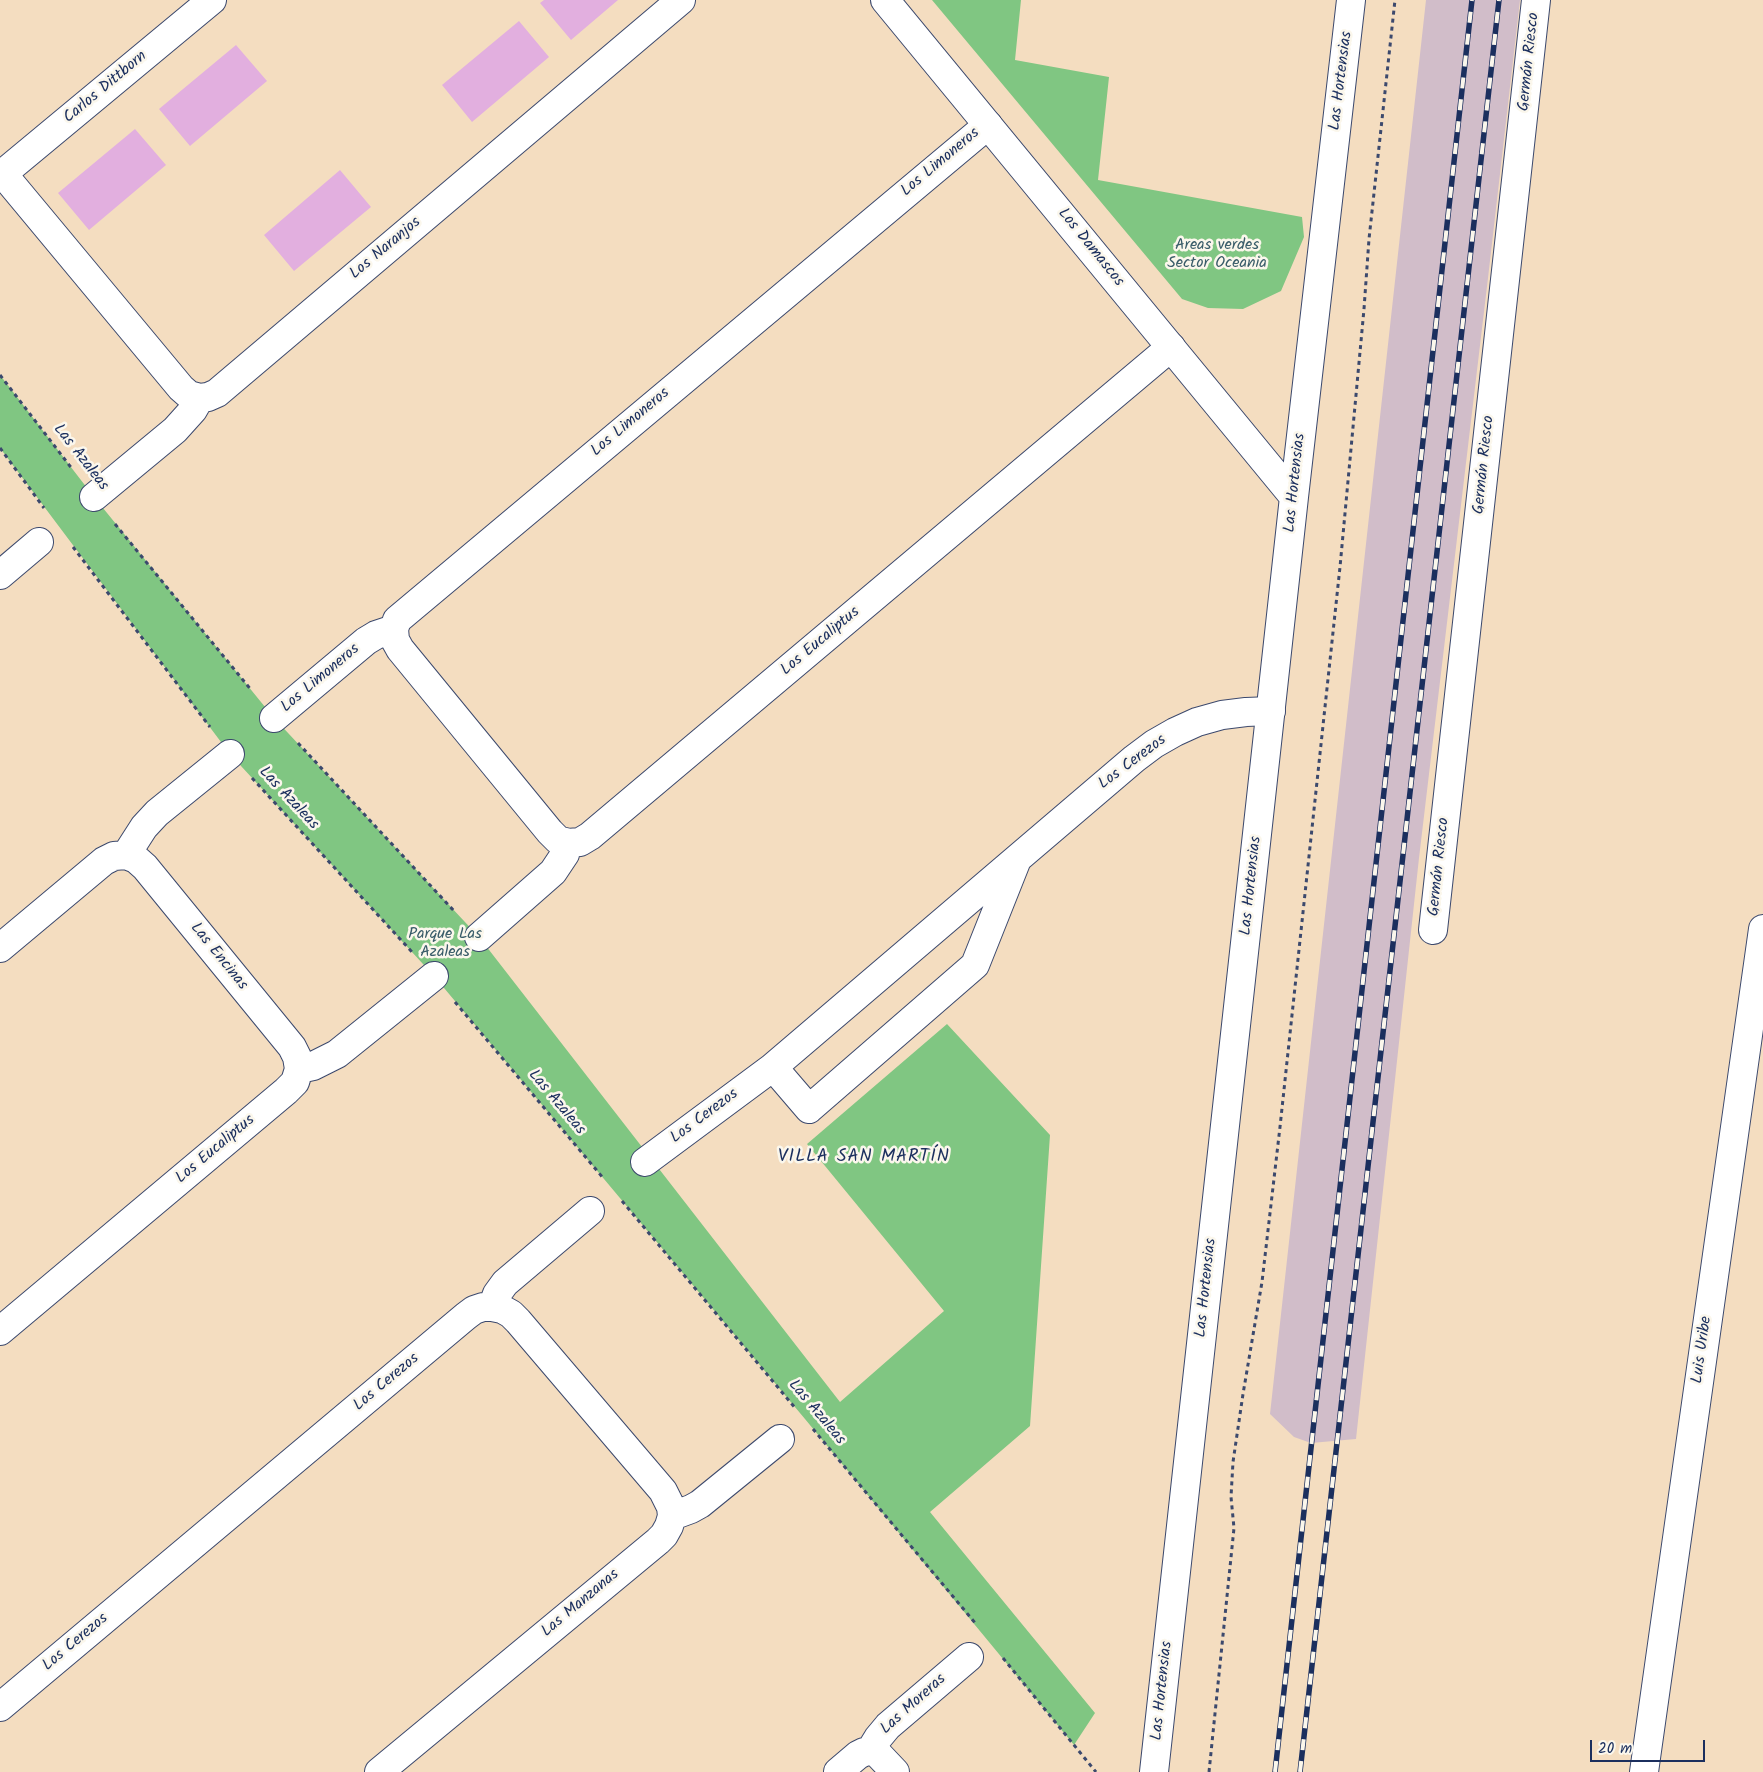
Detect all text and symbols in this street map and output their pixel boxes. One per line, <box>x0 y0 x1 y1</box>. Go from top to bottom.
street label: Germán Riesco <box>1515 12 1545 112</box>
street label: Las Hortensias <box>1326 30 1358 132</box>
street label: Carlos Dittborn <box>60 48 152 128</box>
street label: Los Limoneros <box>898 125 984 201</box>
street label: Los Damascos <box>1053 205 1127 291</box>
street label: Los Naranjos <box>347 214 425 284</box>
park label: Areas verdes Sector Oceania <box>1167 236 1267 274</box>
street label: Los Limoneros <box>588 385 674 461</box>
street label: Germán Riesco <box>1470 415 1500 515</box>
street label: Las Azaleas <box>48 421 112 495</box>
street label: Las Hortensias <box>1281 432 1311 534</box>
street label: Los Eucaliptus <box>778 603 864 681</box>
street label: Los Limoneros <box>278 641 364 717</box>
street label: Los Cerezos <box>1095 731 1171 795</box>
street label: Las Azaleas <box>254 763 322 835</box>
street label: Germán Riesco <box>1425 817 1455 917</box>
street label: Las Hortensias <box>1237 835 1267 937</box>
street label: Las Encinas <box>185 919 251 995</box>
park label: Parque Las Azaleas <box>408 925 482 963</box>
street label: Las Azaleas <box>523 1067 589 1139</box>
street label: Los Cerezos <box>667 1085 743 1149</box>
street label: Los Eucaliptus <box>173 1111 259 1189</box>
district label: VILLA SAN MARTÍN <box>776 1147 952 1169</box>
street label: Las Hortensias <box>1192 1237 1222 1339</box>
street label: Luis Uribe <box>1689 1315 1717 1385</box>
street label: Los Cerezos <box>350 1350 424 1416</box>
street label: Las Azaleas <box>783 1377 849 1449</box>
street label: Las Manzanas <box>538 1566 624 1642</box>
street label: Los Cerezos <box>39 1610 113 1676</box>
street label: Las Hortensias <box>1148 1640 1178 1742</box>
street label: Las Moreras <box>877 1671 951 1739</box>
scale bar <box>1593 1730 1708 1762</box>
text: 20 m <box>1598 1737 1632 1761</box>

